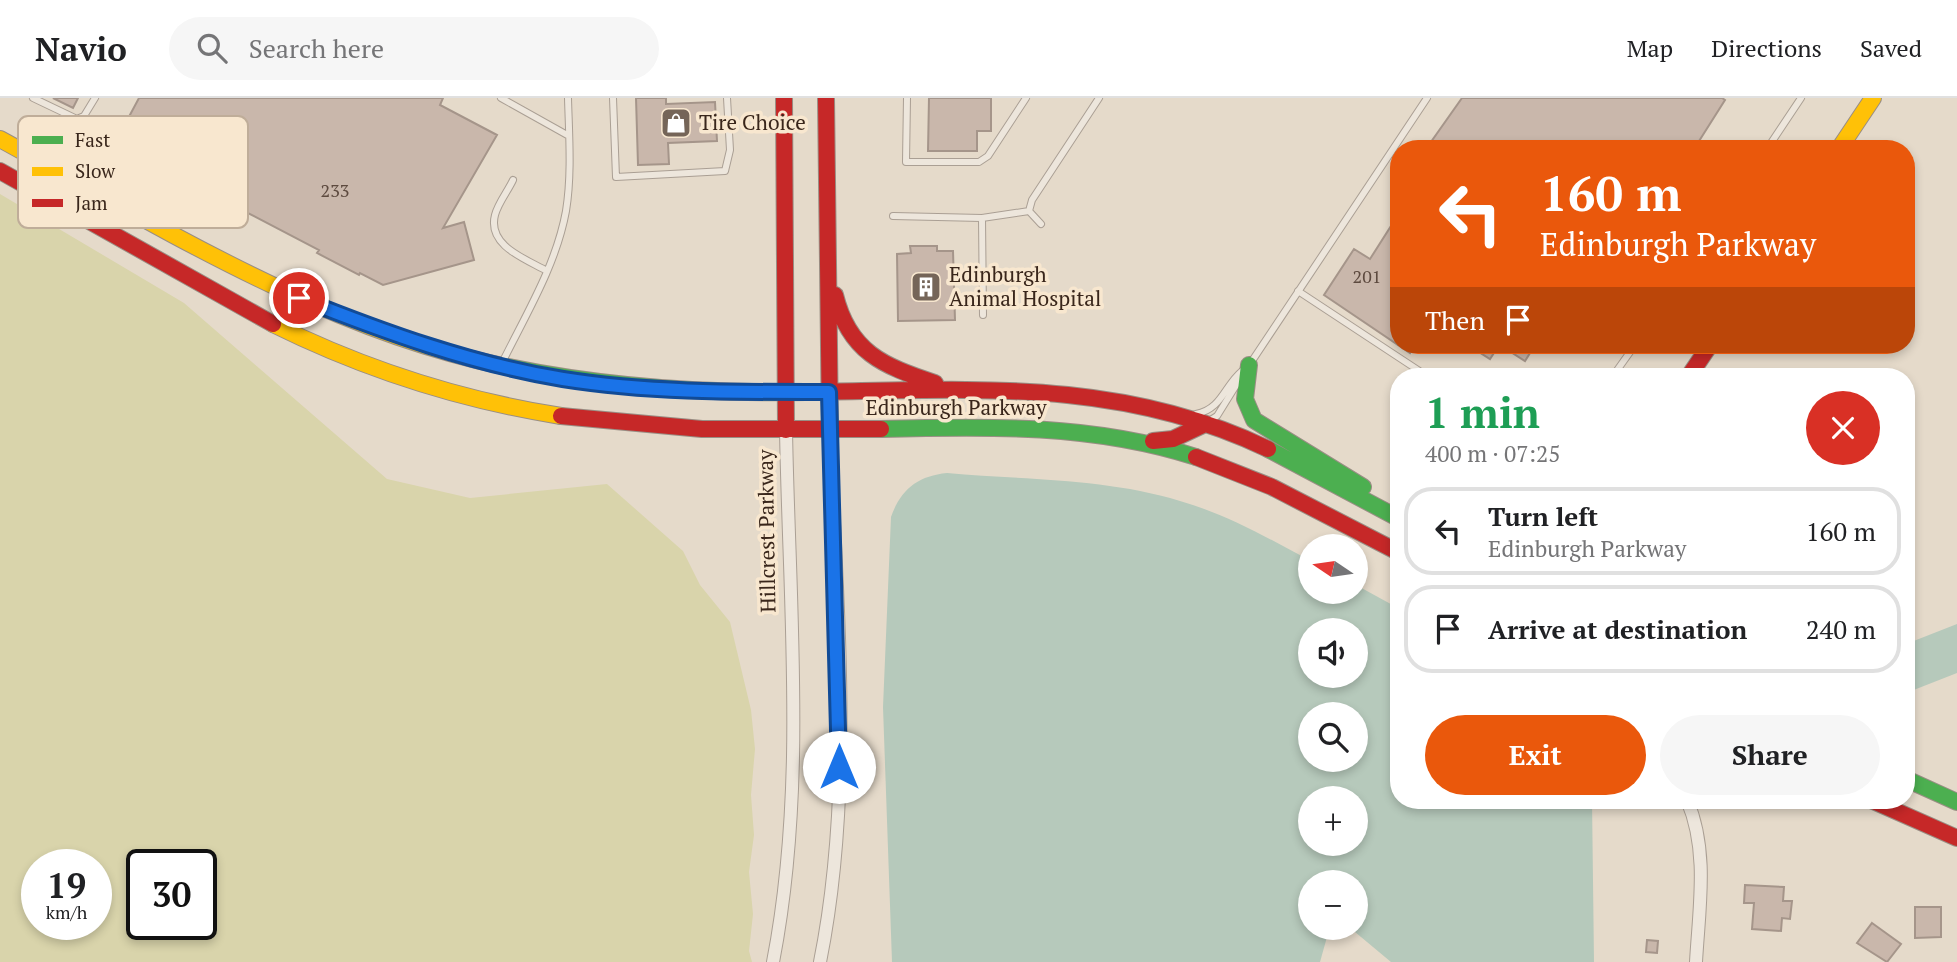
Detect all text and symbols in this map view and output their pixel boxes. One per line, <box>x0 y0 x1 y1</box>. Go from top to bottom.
search box <box>169 17 659 80</box>
text: Navio <box>35 27 127 70</box>
icon: search <box>193 29 231 67</box>
text: Search here <box>249 31 384 65</box>
text: Map <box>1627 32 1673 64</box>
text: Directions <box>1711 32 1822 64</box>
text: Saved <box>1860 32 1922 64</box>
shop icon: Tire Choice <box>659 106 693 140</box>
place label: Tire Choice <box>699 108 806 136</box>
legend <box>18 116 248 228</box>
text: Fast <box>75 127 110 152</box>
text: Slow <box>75 158 116 183</box>
text: 160 m <box>1540 160 1682 225</box>
icon: left <box>1425 168 1516 259</box>
house number: 233 <box>321 178 349 202</box>
text: Jam <box>75 190 108 215</box>
text: Edinburgh Parkway <box>1540 223 1816 265</box>
place label: Edinburgh Animal Hospital <box>949 260 1101 312</box>
house number: 201 <box>1353 264 1381 288</box>
pin <box>269 268 329 328</box>
building icon: Edinburgh Animal Hospital <box>909 270 943 304</box>
icon: arrive <box>280 279 318 317</box>
icon: arrive <box>1499 301 1537 339</box>
text: Then <box>1425 303 1485 337</box>
text: 1 min <box>1425 384 1540 440</box>
button: close <box>1806 391 1880 465</box>
street label: Edinburgh Parkway <box>865 393 1047 421</box>
text: 400 m · 07:25 <box>1425 438 1560 469</box>
street label: Hillcrest Parkway <box>751 449 781 613</box>
text: Turn left <box>1488 499 1598 533</box>
icon: left <box>1429 512 1467 550</box>
text: 160 m <box>1806 514 1876 548</box>
text: Edinburgh Parkway <box>1488 533 1686 564</box>
north arrow <box>1298 534 1368 604</box>
map controls <box>1298 534 1368 940</box>
icon: arrive <box>1429 610 1467 648</box>
text: Arrive at destination <box>1488 612 1747 646</box>
text: 240 m <box>1806 612 1876 646</box>
button: sound <box>1298 618 1368 688</box>
button: search <box>1298 702 1368 772</box>
button: Exit <box>1425 715 1646 795</box>
button: Share <box>1660 715 1880 795</box>
position arrow <box>802 730 876 804</box>
button: + <box>1298 786 1368 856</box>
speed limit sign: 30 <box>126 849 217 940</box>
text: 19 <box>47 862 86 908</box>
button: − <box>1298 870 1368 940</box>
text: km/h <box>46 900 87 924</box>

